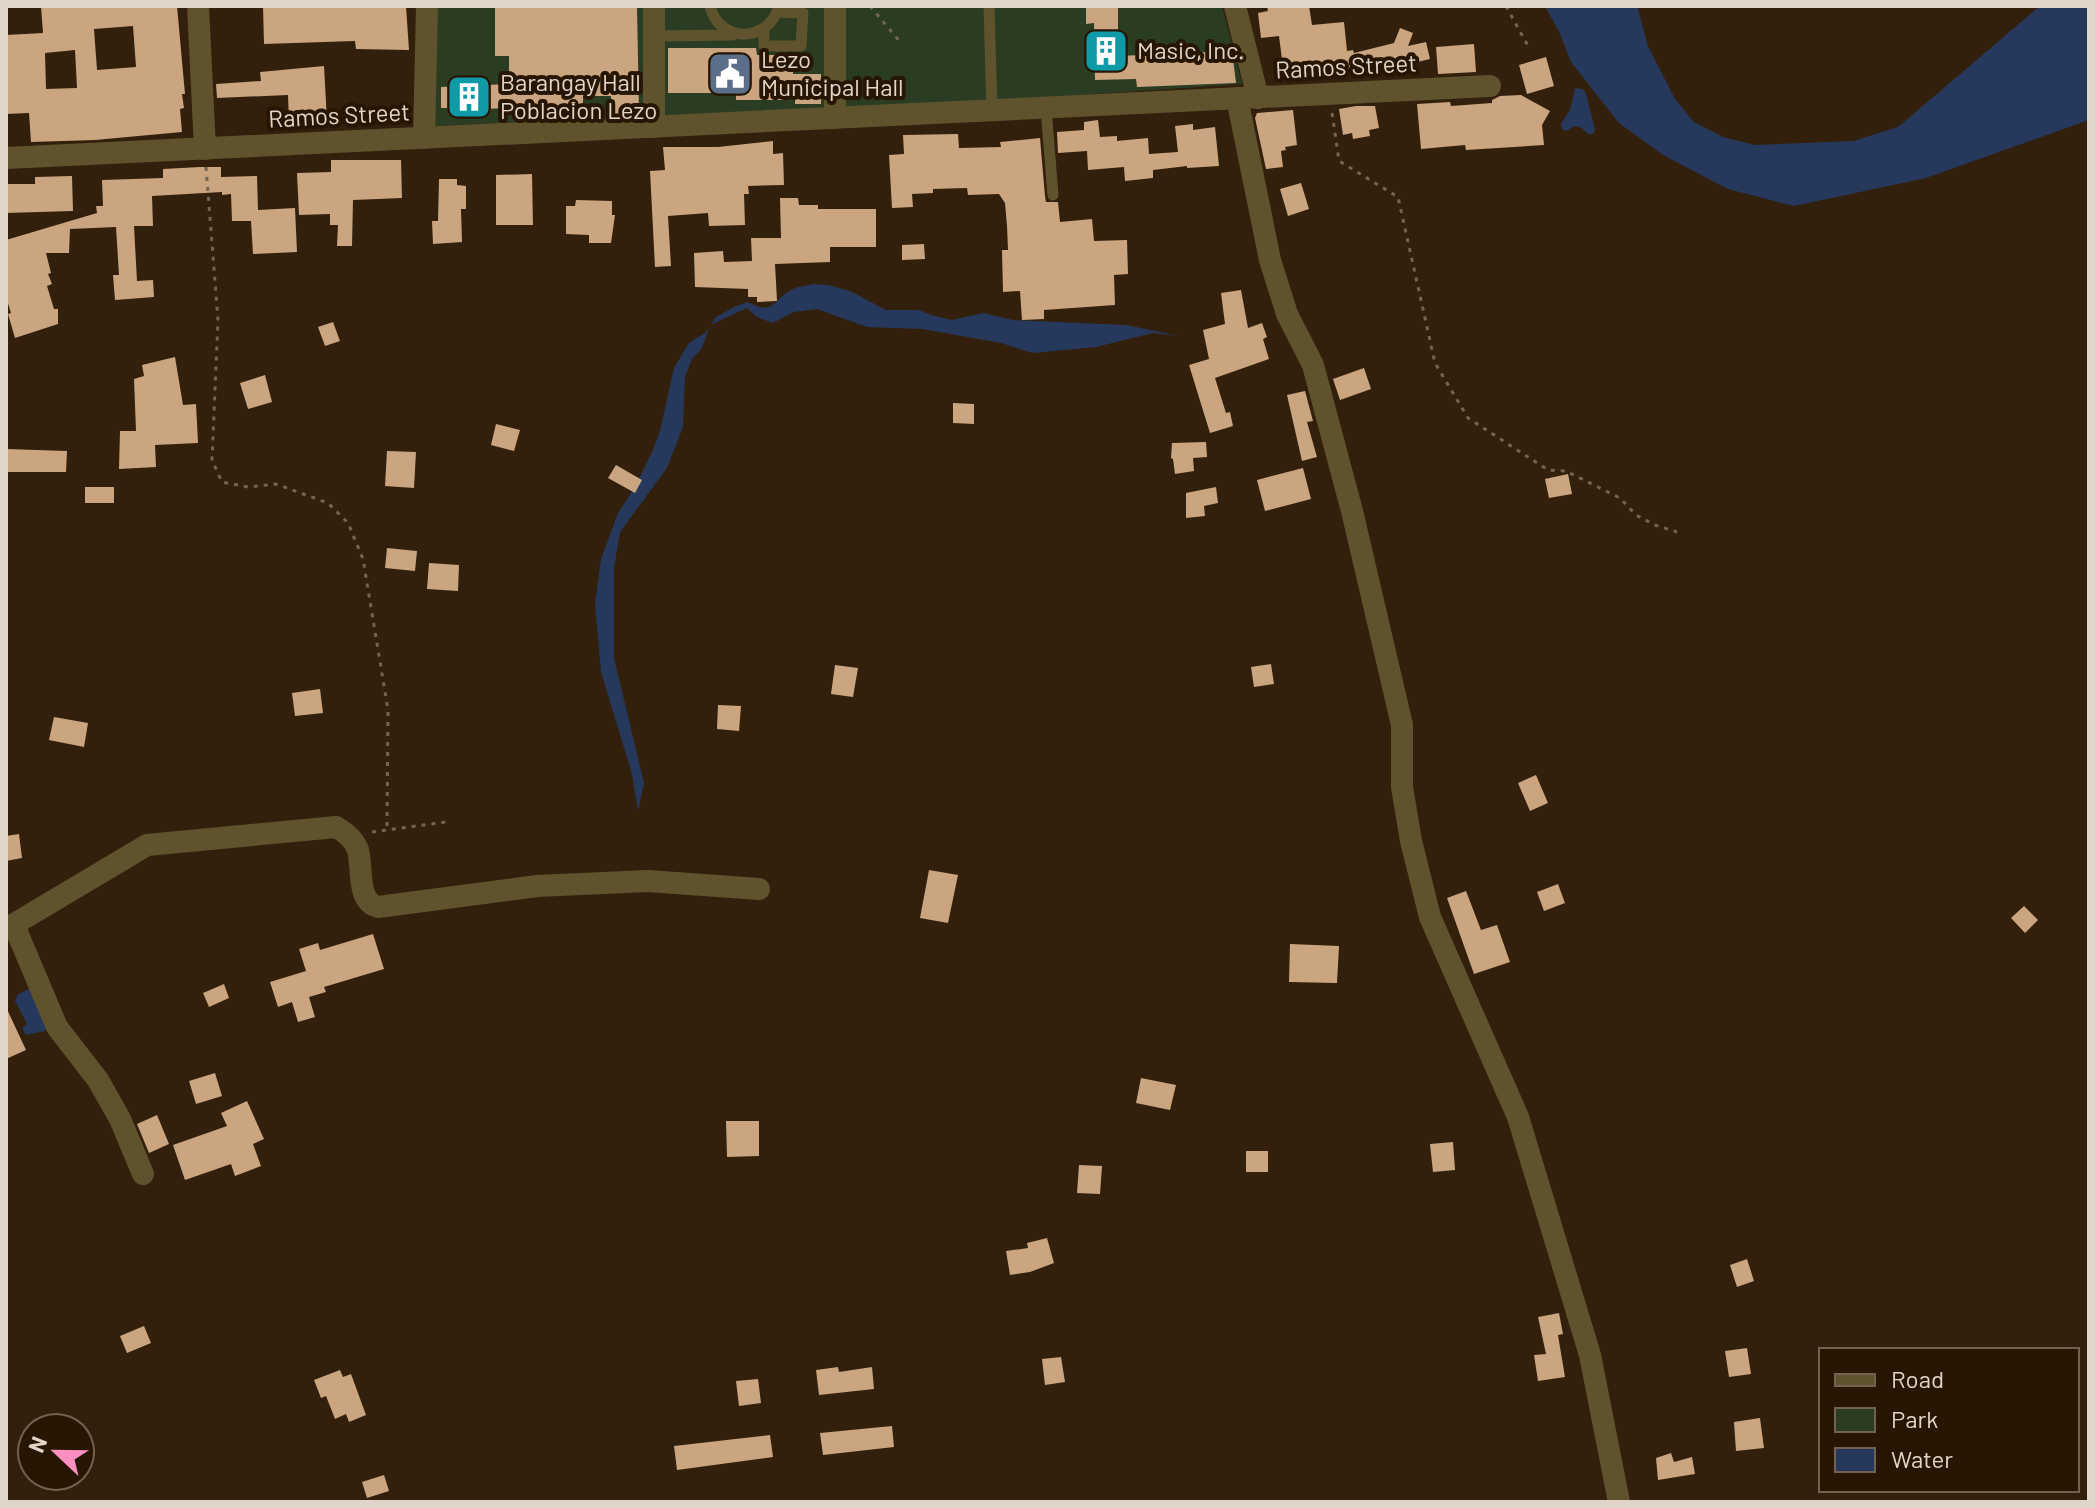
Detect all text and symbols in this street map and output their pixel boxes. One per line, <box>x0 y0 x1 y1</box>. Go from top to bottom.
building icon: Masic, Inc. <box>1082 27 1130 75</box>
place label: Masic, Inc. <box>1137 35 1245 64</box>
place label: Lezo Municipal Hall <box>761 44 904 101</box>
street label: Ramos Street <box>1274 47 1417 84</box>
public building icon: Lezo Municipal Hall <box>706 50 754 98</box>
place label: Barangay Hall Poblacion Lezo <box>500 67 657 124</box>
building icon: Barangay Hall Poblacion Lezo <box>445 73 493 121</box>
street label: Ramos Street <box>267 96 410 133</box>
legend <box>1819 1348 2079 1492</box>
text: Road <box>1891 1364 1944 1393</box>
text: Park <box>1891 1404 1938 1433</box>
north arrow <box>16 1412 96 1492</box>
text: N <box>22 1432 51 1456</box>
text: Water <box>1891 1444 1953 1473</box>

